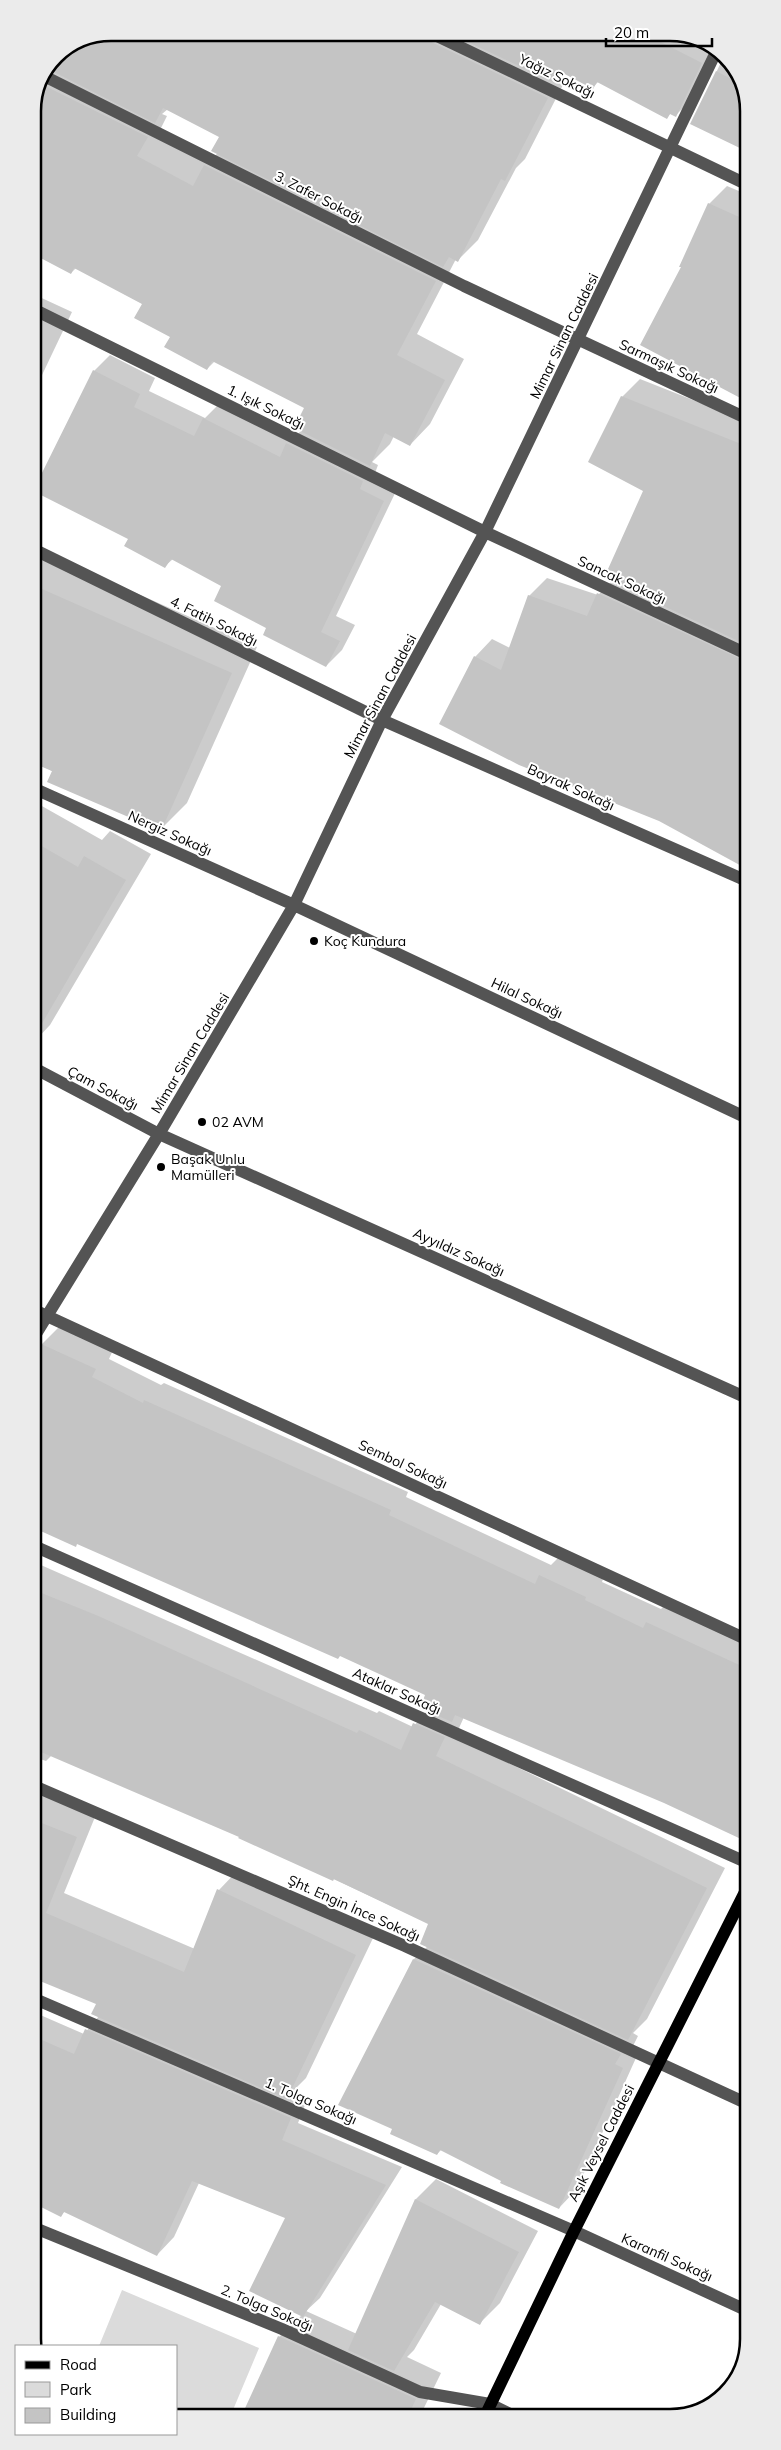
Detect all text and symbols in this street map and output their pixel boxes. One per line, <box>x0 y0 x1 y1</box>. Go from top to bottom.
scale bar <box>606 15 712 47</box>
text: 20 m <box>614 23 649 42</box>
street label: Yağız Sokağı <box>515 49 598 102</box>
street label: 3. Zafer Sokağı <box>272 167 366 227</box>
street label: Mimar Sinan Caddesi <box>526 270 602 402</box>
street label: Sarmaşık Sokağı <box>616 335 722 397</box>
street label: 1. Işık Sokağı <box>224 380 308 434</box>
street label: Sancak Sokağı <box>575 552 669 608</box>
street label: 4. Fatih Sokağı <box>167 592 261 650</box>
street label: Mimar Sinan Caddesi <box>340 631 420 761</box>
street label: Bayrak Sokağı <box>525 760 617 814</box>
street label: Nergiz Sokağı <box>125 807 215 859</box>
place label: Koç Kundura <box>324 932 406 950</box>
marker: Koç Kundura <box>308 935 320 947</box>
street label: Hilal Sokağı <box>488 974 566 1022</box>
street label: Mimar Sinan Caddesi <box>147 989 233 1117</box>
street label: Çam Sokağı <box>64 1062 142 1114</box>
place label: 02 AVM <box>212 1113 264 1131</box>
marker: 02 AVM <box>196 1116 208 1128</box>
place label: Başak Unlu Mamülleri <box>171 1150 245 1184</box>
marker: Başak Unlu Mamülleri <box>155 1161 167 1173</box>
street label: Ayyıldız Sokağı <box>410 1224 508 1280</box>
street label: Sembol Sokağı <box>356 1436 450 1492</box>
street label: Ataklar Sokağı <box>350 1663 444 1719</box>
street label: Şht. Engin İnce Sokağı <box>285 1871 423 1945</box>
street label: 1. Tolga Sokağı <box>262 2073 360 2129</box>
street label: Aşık Veysel Caddesi <box>564 2081 638 2205</box>
street label: Karanfil Sokağı <box>619 2229 715 2285</box>
street label: 2. Tolga Sokağı <box>218 2280 316 2336</box>
legend <box>15 2345 178 2435</box>
text: Road <box>60 2355 97 2374</box>
text: Park <box>60 2380 92 2399</box>
text: Building <box>60 2405 116 2424</box>

